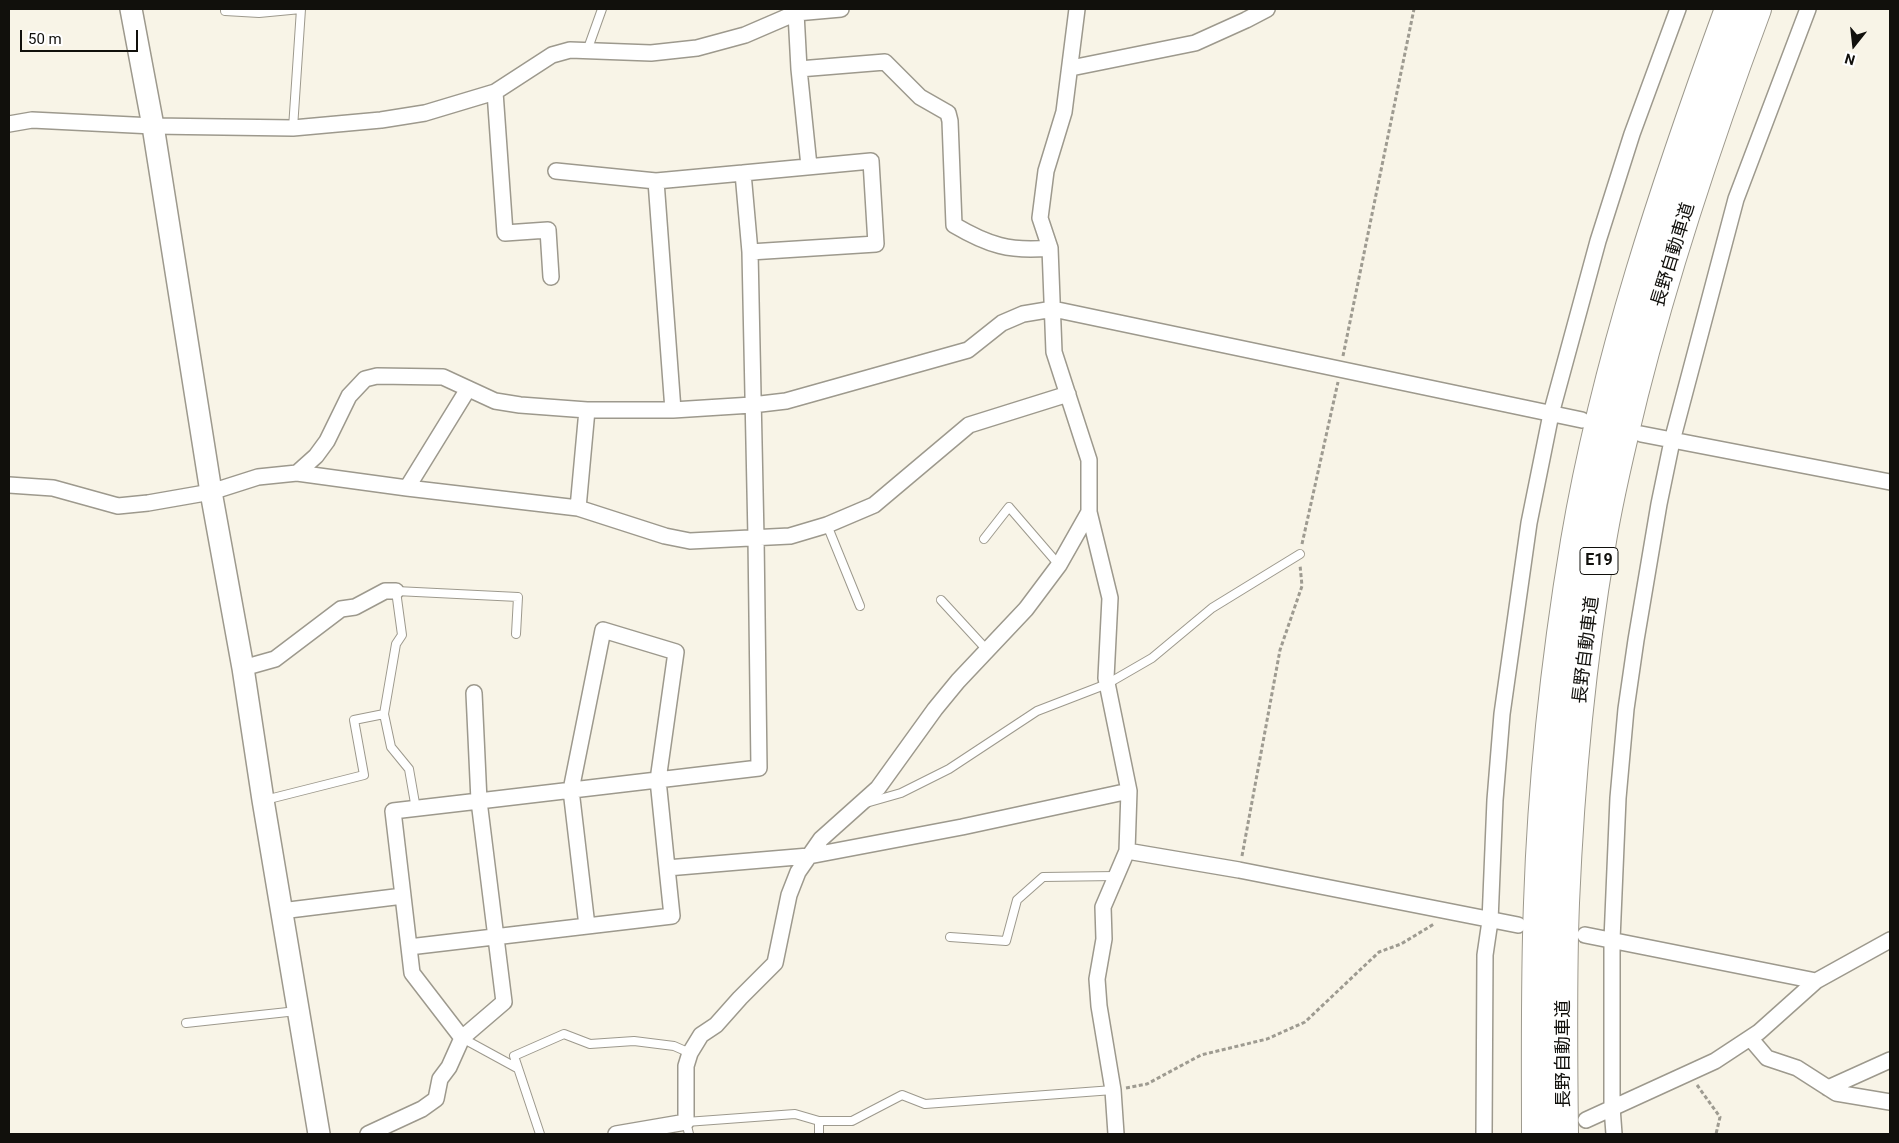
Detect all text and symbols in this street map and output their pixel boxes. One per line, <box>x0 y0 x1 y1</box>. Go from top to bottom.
scale bar <box>22 20 140 52</box>
north arrow <box>1829 20 1879 70</box>
text: 50 m <box>28 30 62 48</box>
text: N <box>1843 50 1857 68</box>
street label: 長野自動車道 <box>1648 200 1700 310</box>
road number: E19 <box>1580 548 1618 574</box>
street label: 長野自動車道 <box>1570 595 1604 705</box>
street label: 長野自動車道 <box>1553 1000 1575 1108</box>

